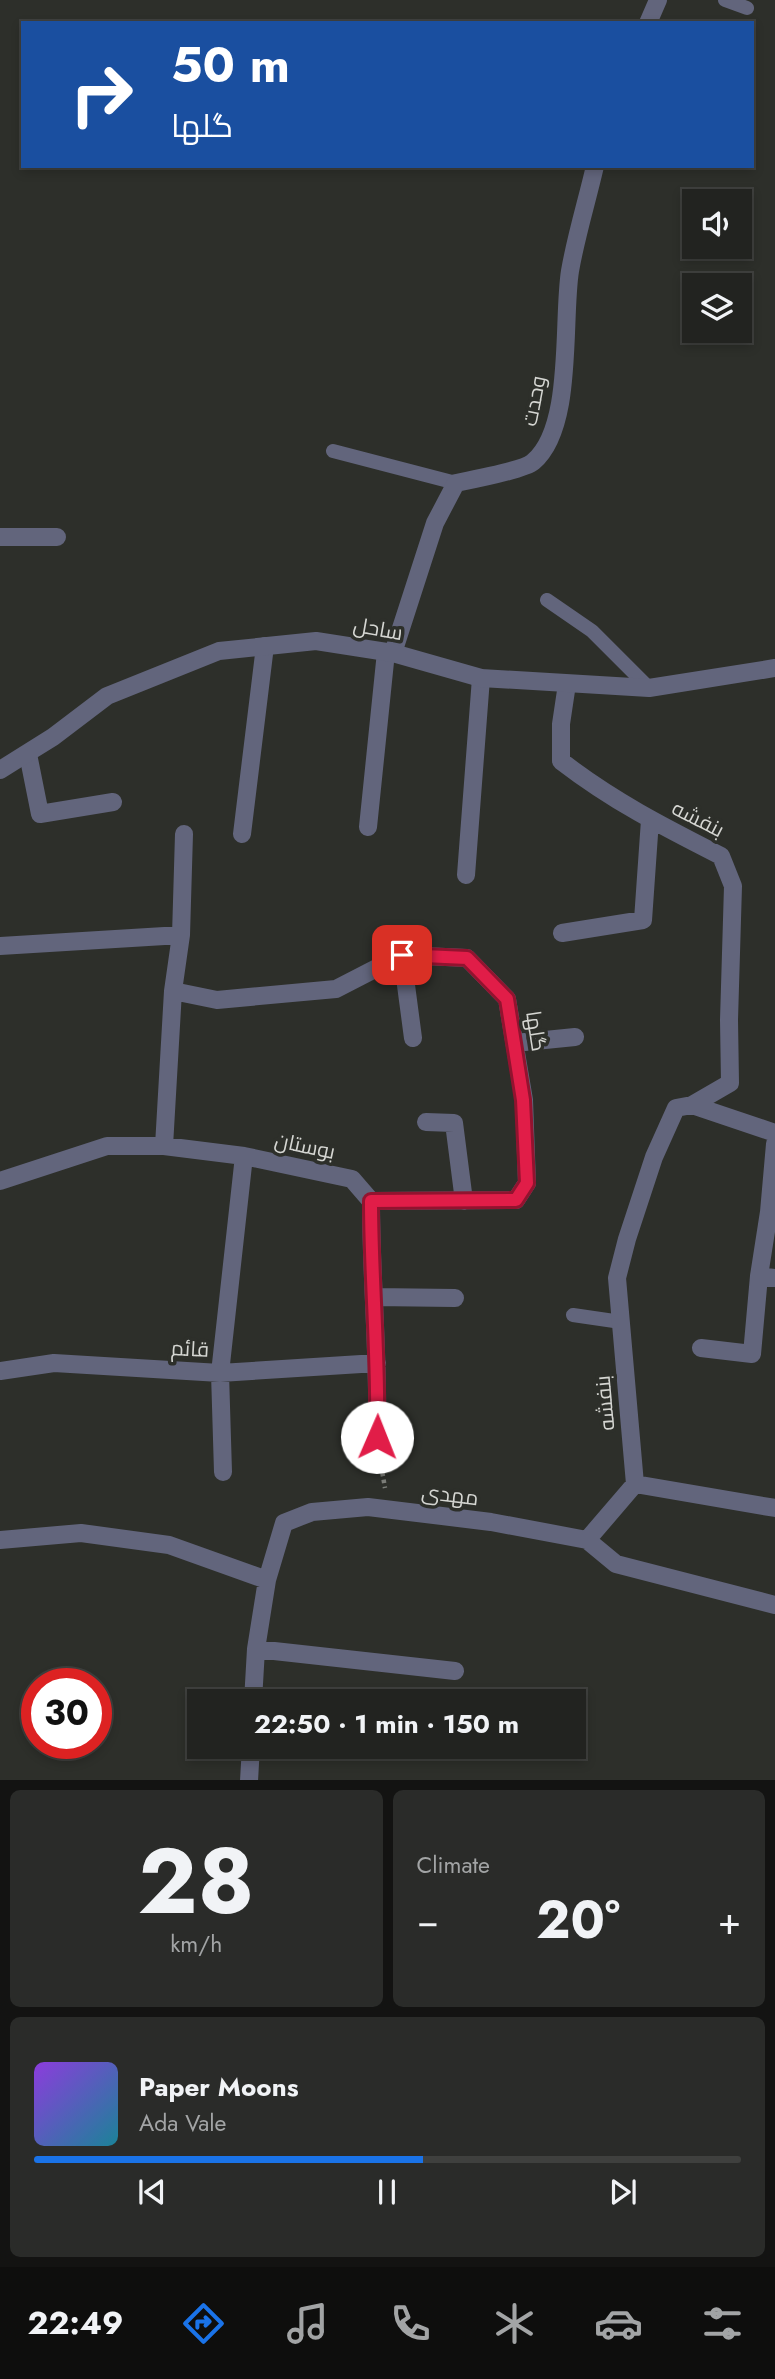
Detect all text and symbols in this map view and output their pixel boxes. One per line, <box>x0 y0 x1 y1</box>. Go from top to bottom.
text: 50 m <box>171 30 290 100</box>
icon: right <box>56 49 147 140</box>
text: گلها <box>171 103 233 149</box>
map controls <box>682 189 752 343</box>
button: sound <box>682 189 752 259</box>
button: layers <box>682 273 752 343</box>
street label: وحدت <box>514 373 554 429</box>
street label: ساحل <box>351 610 405 648</box>
street label: بنفشه <box>667 793 729 845</box>
pin <box>372 925 432 985</box>
icon: arrive <box>383 936 421 974</box>
street label: گلها <box>518 1009 554 1053</box>
street label: بوستان <box>272 1125 338 1167</box>
street label: قائم <box>170 1333 210 1365</box>
street label: بنفشه <box>588 1374 622 1432</box>
position arrow <box>340 1400 414 1474</box>
street label: مهدی <box>420 1477 480 1513</box>
speed limit sign: 30 <box>21 1668 112 1759</box>
text: 22:50 · 1 min · 150 m <box>254 1705 519 1743</box>
text: 28 <box>138 1816 255 1947</box>
text: Climate <box>417 1848 490 1882</box>
text: 20° <box>536 1882 620 1958</box>
text: − <box>417 1893 439 1948</box>
text: + <box>718 1893 741 1948</box>
text: km/h <box>170 1927 222 1961</box>
text: Paper Moons <box>139 2068 299 2106</box>
text: Ada Vale <box>139 2106 226 2140</box>
icon: previous <box>133 2173 171 2211</box>
icon: pause <box>368 2173 406 2211</box>
icon: next <box>604 2173 642 2211</box>
icon: directions <box>179 2299 228 2348</box>
icon: music <box>283 2299 332 2348</box>
icon: phone <box>386 2299 435 2348</box>
icon: climate <box>490 2299 539 2348</box>
icon: car <box>594 2299 643 2348</box>
icon: filters <box>698 2299 747 2348</box>
text: 22:49 <box>27 2300 124 2346</box>

